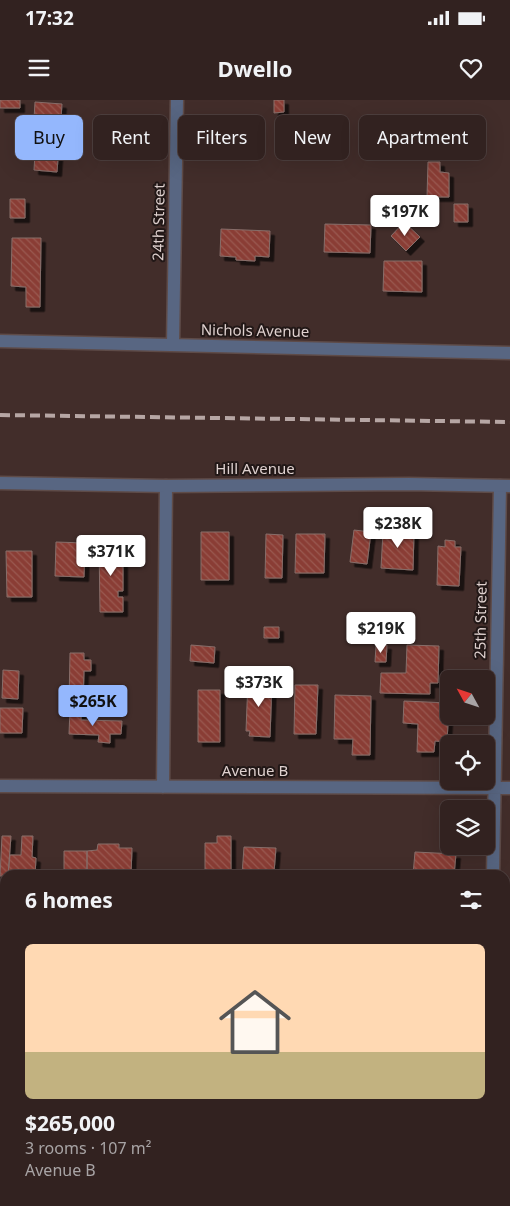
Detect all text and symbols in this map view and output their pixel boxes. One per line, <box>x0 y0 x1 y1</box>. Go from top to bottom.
text: 17:32 <box>25 5 74 31</box>
text: Dwello <box>218 53 292 83</box>
icon: menu <box>25 54 53 82</box>
icon: heart <box>457 54 485 82</box>
chip: Buy <box>15 115 83 160</box>
chip: Rent <box>93 115 168 160</box>
chip: Filters <box>178 115 265 160</box>
chip: New <box>275 115 349 160</box>
chip: Apartment <box>359 115 486 160</box>
street label: 24th Street <box>147 182 169 261</box>
pin: $197K <box>370 194 440 237</box>
text: $197K <box>381 200 429 222</box>
street label: Nichols Avenue <box>201 319 309 341</box>
street label: Hill Avenue <box>215 458 295 478</box>
pin: $238K <box>363 506 433 549</box>
text: $238K <box>374 512 422 534</box>
pin: $371K <box>76 534 146 577</box>
text: $371K <box>87 540 135 562</box>
street label: 25th Street <box>469 580 491 659</box>
pin: $219K <box>346 612 416 654</box>
text: $219K <box>357 617 405 639</box>
pin: $373K <box>224 666 294 708</box>
north arrow <box>440 670 495 725</box>
map controls <box>440 670 495 855</box>
text: $373K <box>235 671 283 693</box>
pin: $265K <box>58 684 128 727</box>
text: $265K <box>69 690 117 712</box>
button: locate <box>440 735 495 790</box>
street label: Avenue B <box>222 760 288 780</box>
button: layers <box>440 800 495 855</box>
text: 6 homes <box>25 886 113 914</box>
icon: filters <box>457 886 485 914</box>
icon: home <box>210 977 300 1067</box>
text: $265,000 <box>25 1109 115 1137</box>
text: 3 rooms · 107 m² <box>25 1137 151 1159</box>
text: Avenue B <box>25 1159 96 1181</box>

